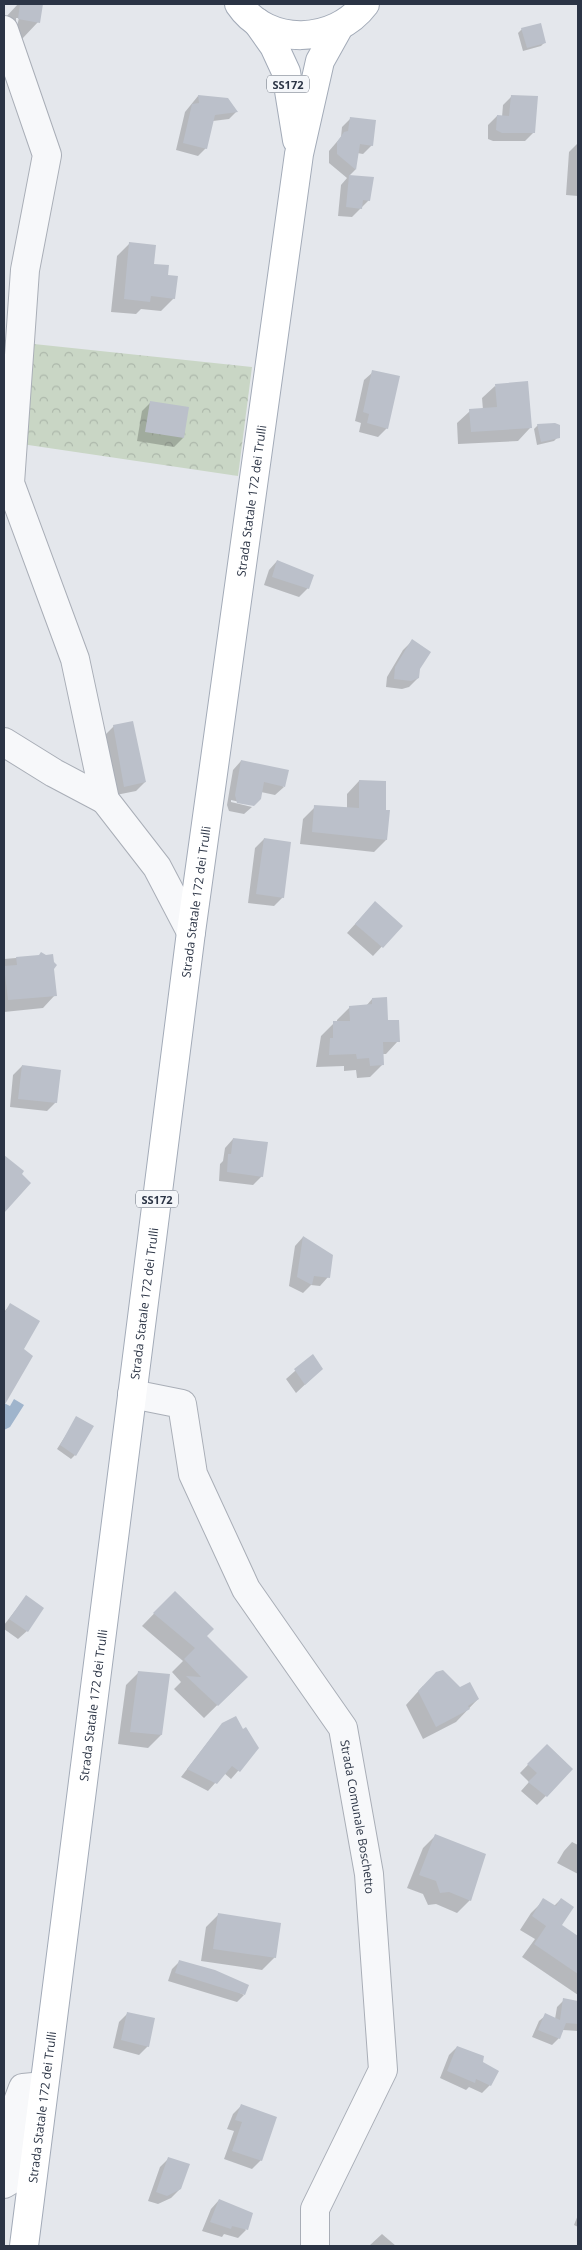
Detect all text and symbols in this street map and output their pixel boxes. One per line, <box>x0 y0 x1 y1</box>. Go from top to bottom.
road number: SS172 <box>267 76 309 92</box>
street label: Strada Statale 172 dei Trulli <box>232 424 270 578</box>
street label: Strada Statale 172 dei Trulli <box>177 825 214 979</box>
road number: SS172 <box>136 1190 178 1208</box>
street label: Strada Statale 172 dei Trulli <box>126 1227 162 1381</box>
street label: Strada Statale 172 dei Trulli <box>75 1628 111 1782</box>
street label: Strada Comunale Boschetto <box>337 1738 379 1894</box>
street label: Strada Statale 172 dei Trulli <box>24 2030 60 2184</box>

